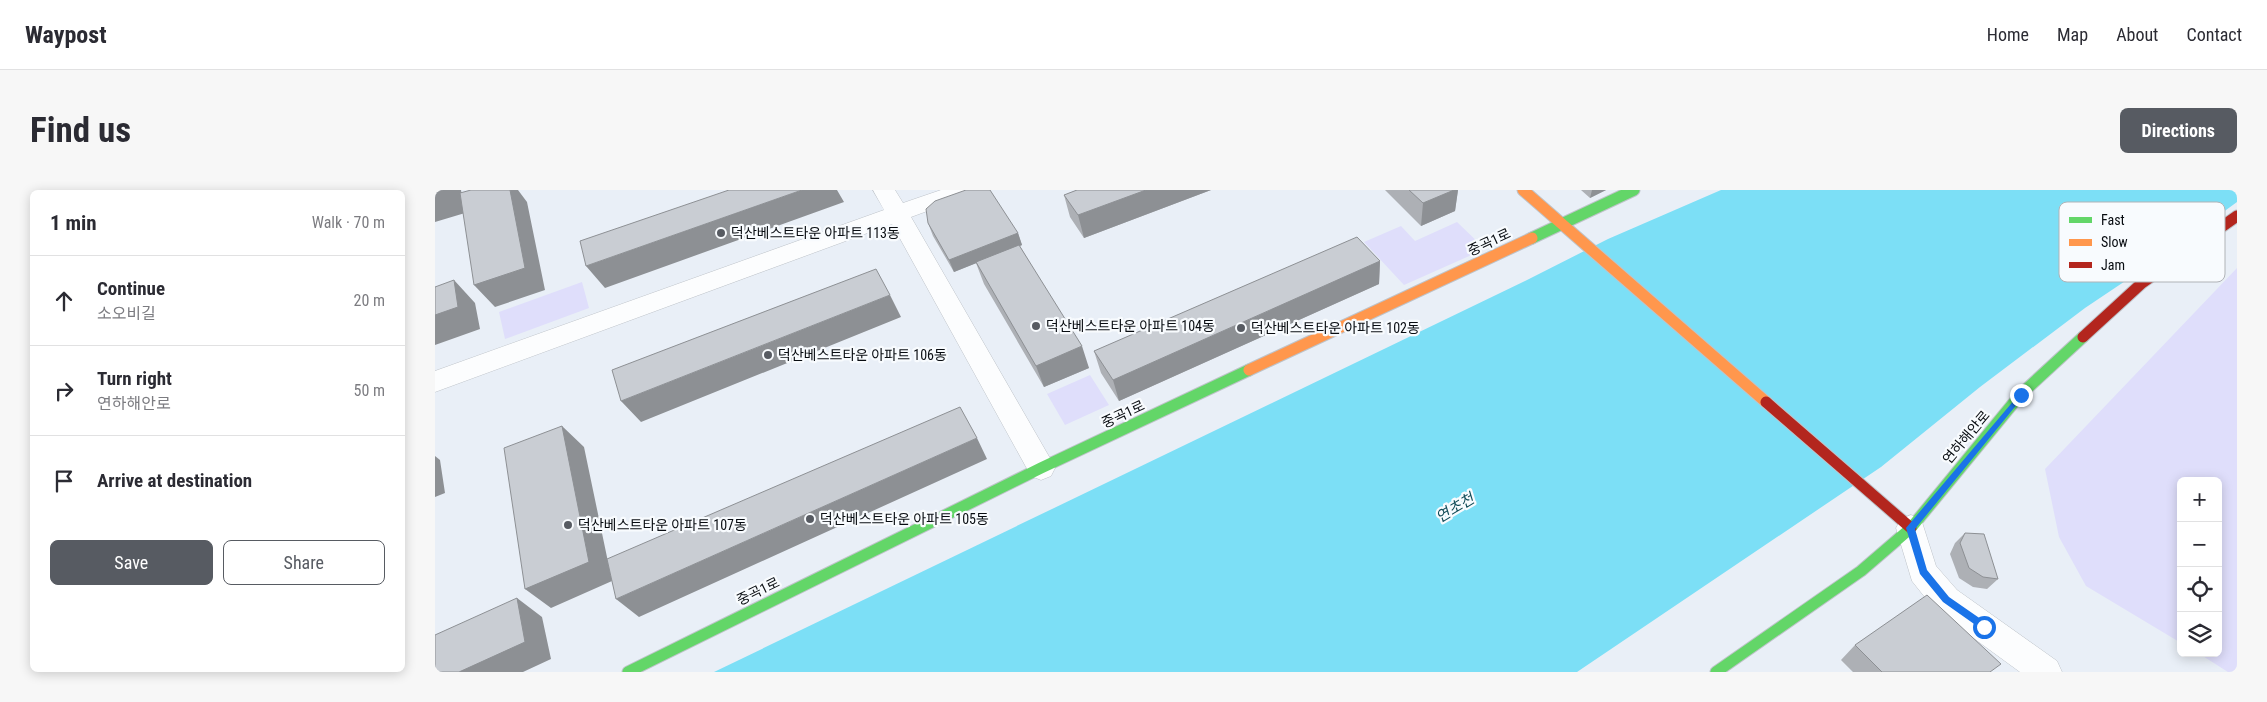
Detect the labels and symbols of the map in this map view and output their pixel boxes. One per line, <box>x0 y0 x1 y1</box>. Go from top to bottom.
legend <box>2059 202 2225 282</box>
text: Fast <box>2101 212 2125 228</box>
place label: 덕산베스트타운 아파트 113동 <box>731 225 900 241</box>
street label: 중곡1로 <box>1465 225 1513 259</box>
marker: 덕산베스트타운 아파트 113동 <box>715 227 727 239</box>
text: Slow <box>2101 234 2128 250</box>
text: Jam <box>2101 257 2125 273</box>
place label: 덕산베스트타운 아파트 104동 <box>1046 318 1215 334</box>
marker: 덕산베스트타운 아파트 104동 <box>1030 320 1042 332</box>
place label: 덕산베스트타운 아파트 102동 <box>1251 320 1420 336</box>
marker: 덕산베스트타운 아파트 102동 <box>1235 322 1247 334</box>
place label: 덕산베스트타운 아파트 106동 <box>778 347 947 363</box>
marker: 덕산베스트타운 아파트 106동 <box>762 349 774 361</box>
route end <box>2010 384 2033 407</box>
street label: 중곡1로 <box>1099 397 1147 431</box>
street label: 연하해안로 <box>1939 407 1993 467</box>
water label: 연초천 <box>1433 488 1479 526</box>
place label: 덕산베스트타운 아파트 105동 <box>820 511 989 527</box>
marker: 덕산베스트타운 아파트 105동 <box>804 513 816 525</box>
place label: 덕산베스트타운 아파트 107동 <box>578 517 747 533</box>
marker: 덕산베스트타운 아파트 107동 <box>562 519 574 531</box>
street label: 중곡1로 <box>734 574 782 608</box>
route start <box>1973 616 1996 639</box>

